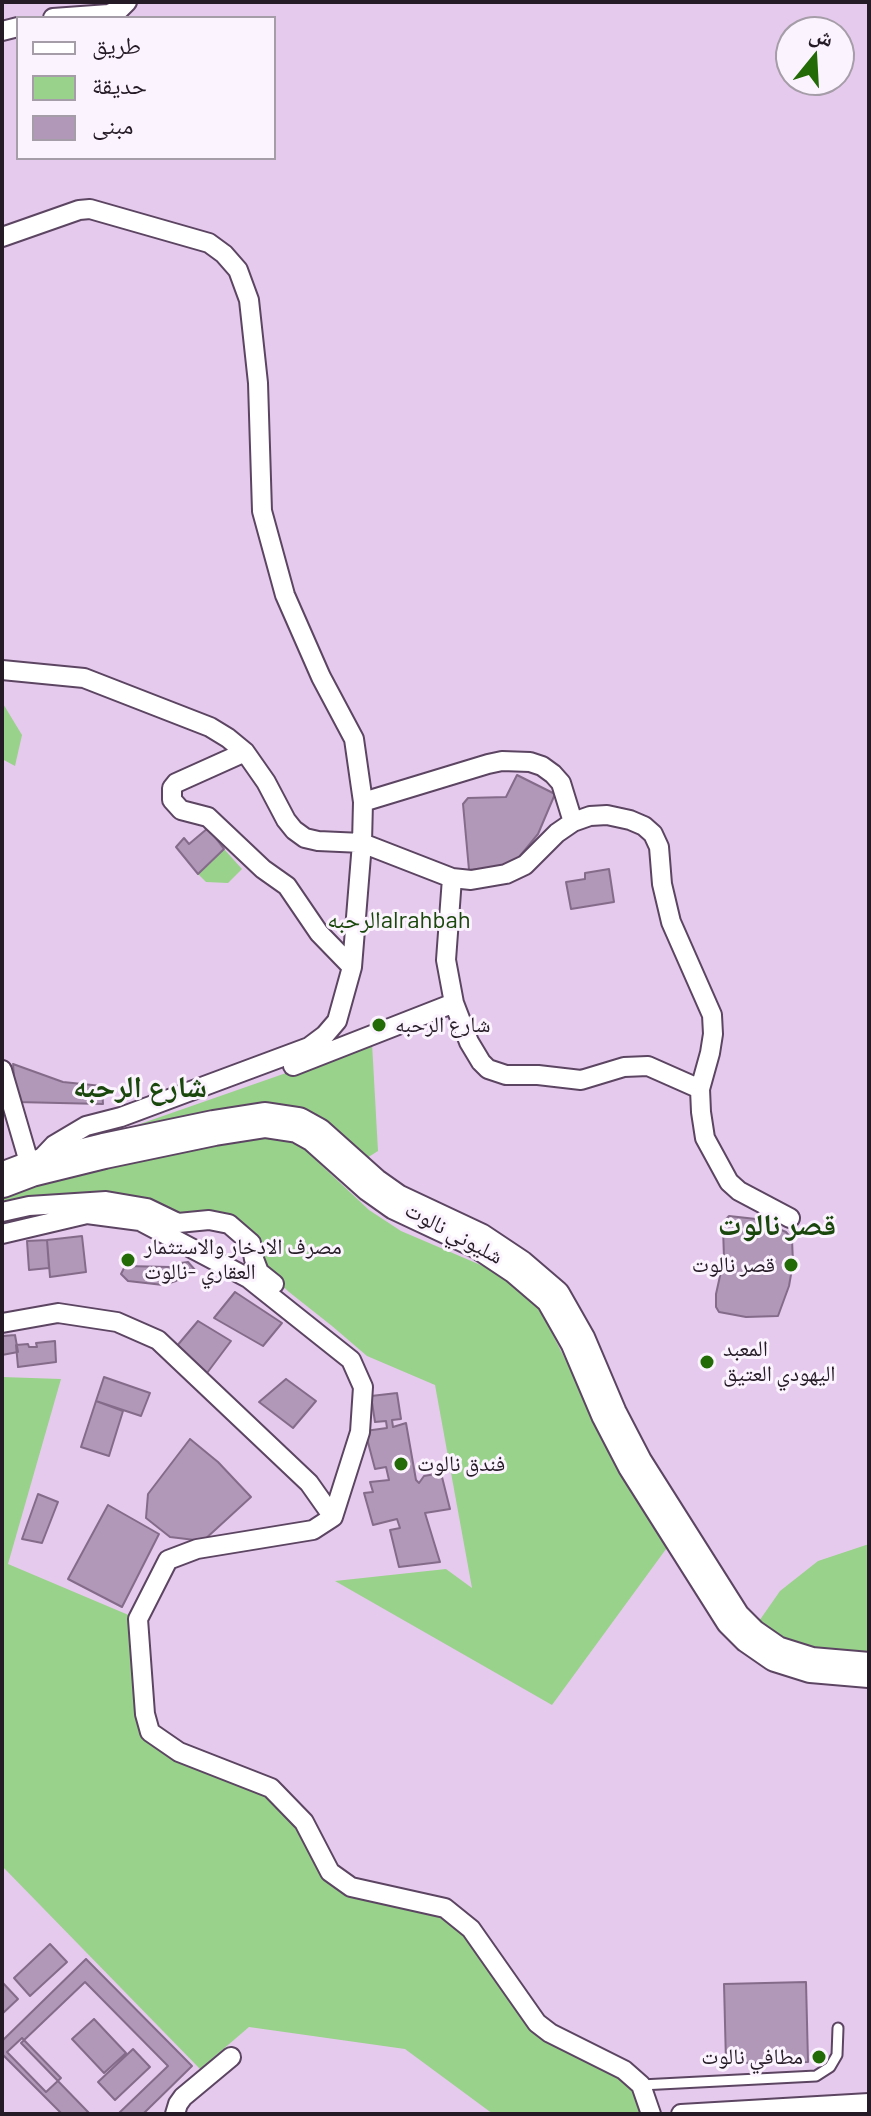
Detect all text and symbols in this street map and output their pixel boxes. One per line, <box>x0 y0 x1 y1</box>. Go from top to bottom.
legend <box>16 16 276 160</box>
north arrow <box>775 16 855 96</box>
text: ش <box>807 19 837 51</box>
text: طريق <box>92 30 141 59</box>
text: حديقة <box>92 70 147 99</box>
text: مبنى <box>92 110 133 139</box>
district label: الرحبهalrahbah <box>327 906 471 934</box>
place label: شارع الرحبه <box>395 1012 490 1038</box>
marker: شارع الرحبه <box>370 1016 388 1034</box>
district label: شارع الرحبه <box>73 1069 207 1105</box>
street label: شليوني نالوت <box>400 1196 508 1270</box>
district label: قصر نالوت <box>718 1207 836 1243</box>
place label: مصرف الادخار والاستثمار العقاري -نالوت <box>144 1234 342 1286</box>
marker: مصرف الادخار والاستثمار العقاري -نالوت <box>119 1251 137 1269</box>
place label: قصر نالوت <box>692 1252 775 1278</box>
marker: قصر نالوت <box>782 1256 800 1274</box>
place label: المعبد اليهودي العتيق <box>723 1336 836 1388</box>
marker: المعبد اليهودي العتيق <box>698 1353 716 1371</box>
place label: فندق نالوت <box>417 1451 505 1477</box>
marker: فندق نالوت <box>392 1455 410 1473</box>
place label: مطافي نالوت <box>701 2044 803 2070</box>
marker: مطافي نالوت <box>810 2048 828 2066</box>

